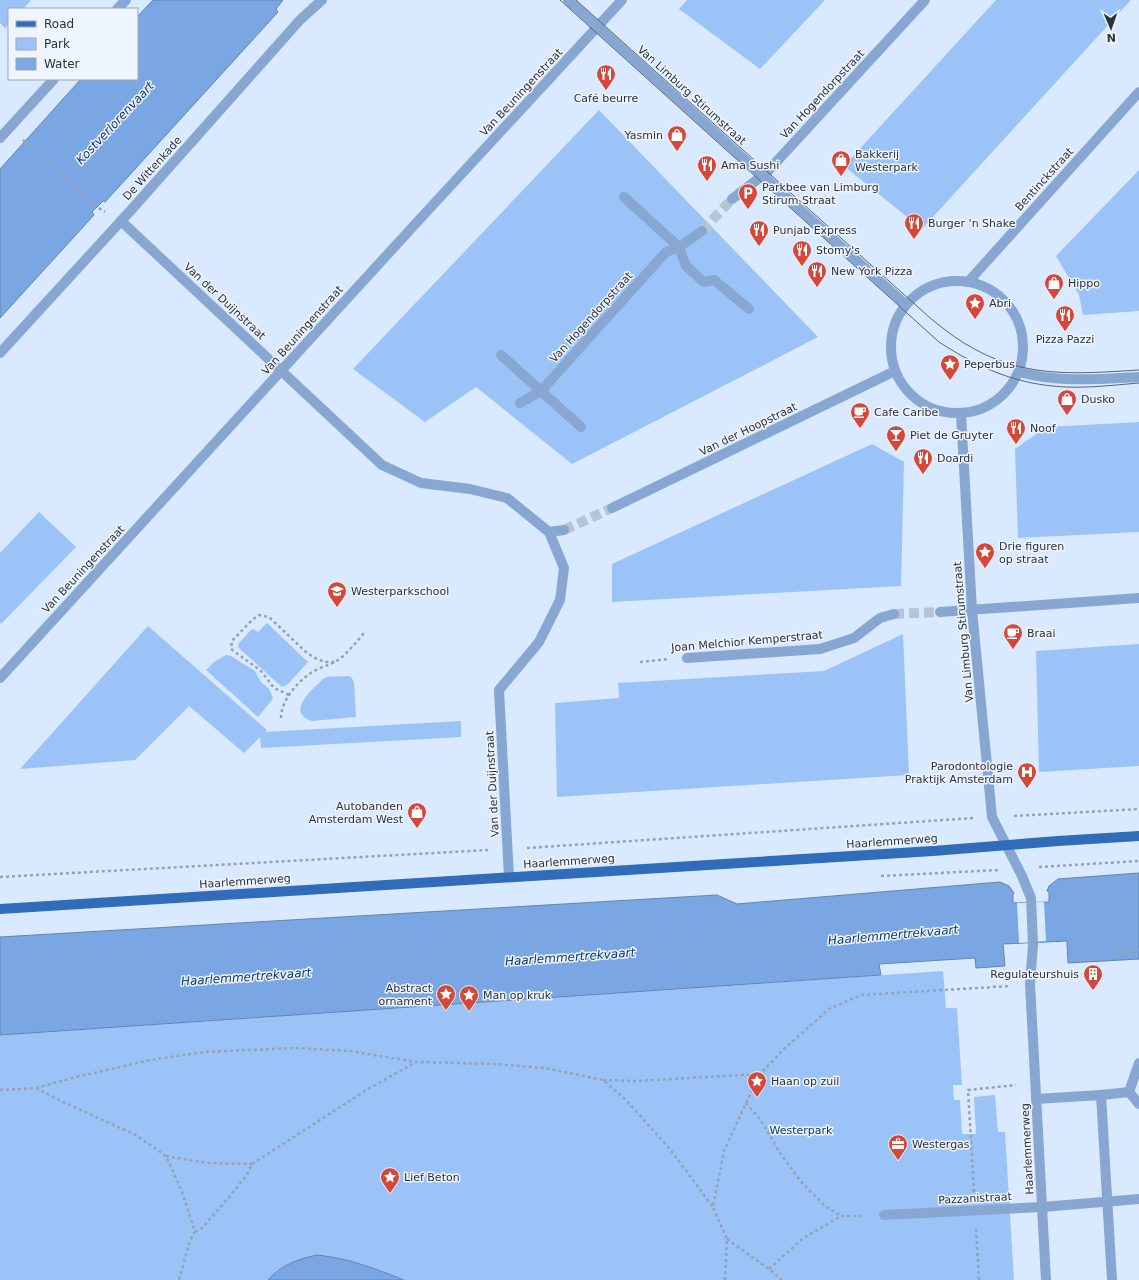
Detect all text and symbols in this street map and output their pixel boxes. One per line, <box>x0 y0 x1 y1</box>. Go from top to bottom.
legend <box>8 8 138 80</box>
north arrow <box>1091 8 1131 48</box>
text: Road <box>44 17 74 31</box>
text: N <box>1106 31 1116 44</box>
text: Park <box>44 37 70 51</box>
street label: Van Limburg Stirumstraat <box>635 43 749 148</box>
street label: Van Beuningenstraat <box>477 45 566 139</box>
street label: Van Hogendorpstraat <box>778 47 868 142</box>
text: Water <box>44 57 80 71</box>
restaurant icon: Café beurre <box>595 63 617 91</box>
water label: Kostverlorenvaart <box>73 78 158 167</box>
place label: Café beurre <box>574 92 639 105</box>
shop icon: Yasmin <box>666 124 688 152</box>
place label: Yasmin <box>624 129 663 142</box>
street label: De Wittenkade <box>120 134 185 203</box>
street label: Bentinckstraat <box>1013 145 1077 214</box>
place label: Bakkerij Westerpark <box>855 148 919 174</box>
shop icon: Bakkerij Westerpark <box>830 149 852 177</box>
restaurant icon: Ama Sushi <box>696 154 718 182</box>
place label: Ama Sushi <box>721 159 779 172</box>
place label: Parkbee van Limburg Stirum Straat <box>762 181 879 207</box>
parking icon: Parkbee van Limburg Stirum Straat <box>737 182 759 210</box>
restaurant icon: Burger 'n Shake <box>903 212 925 240</box>
place label: Burger 'n Shake <box>928 217 1016 230</box>
restaurant icon: Punjab Express <box>748 219 770 247</box>
place label: Punjab Express <box>773 224 857 237</box>
restaurant icon: Stomy's <box>791 239 813 267</box>
place label: Stomy's <box>816 244 860 257</box>
street label: Van der Duijnstraat <box>181 260 269 343</box>
restaurant icon: New York Pizza <box>806 260 828 288</box>
place label: New York Pizza <box>831 265 913 278</box>
street label: Van Hogendorpstraat <box>547 269 636 365</box>
shop icon: Hippo <box>1043 272 1065 300</box>
place label: Hippo <box>1068 277 1100 290</box>
street label: Van Beuningenstraat <box>259 283 346 378</box>
place icon: Abri <box>964 292 986 320</box>
place label: Abri <box>989 297 1011 310</box>
restaurant icon: Pizza Pazzi <box>1054 304 1076 332</box>
place label: Pizza Pazzi <box>1036 333 1094 346</box>
place icon: Peperbus <box>939 353 961 381</box>
place label: Peperbus <box>964 358 1015 371</box>
shop icon: Dusko <box>1056 388 1078 416</box>
place label: Dusko <box>1081 393 1115 406</box>
street label: Van der Hoopstraat <box>697 400 800 459</box>
cafe icon: Cafe Caribe <box>849 401 871 429</box>
place label: Cafe Caribe <box>874 406 939 419</box>
restaurant icon: Noof <box>1005 417 1027 445</box>
place label: Noof <box>1030 422 1057 435</box>
bar icon: Piet de Gruyter <box>885 424 907 452</box>
place label: Piet de Gruyter <box>910 429 994 442</box>
restaurant icon: Doardi <box>912 447 934 475</box>
place label: Doardi <box>937 452 973 465</box>
street label: Van Beuningenstraat <box>39 522 128 616</box>
place label: Drie figuren op straat <box>999 540 1064 566</box>
place icon: Drie figuren op straat <box>974 541 996 569</box>
street label: Van Limburg Stirumstraat <box>951 560 976 703</box>
school or university icon: Westerparkschool <box>326 580 348 608</box>
place label: Westerparkschool <box>351 585 449 598</box>
cafe icon: Braai <box>1002 622 1024 650</box>
place label: Braai <box>1027 627 1056 640</box>
street label: Joan Melchior Kemperstraat <box>670 628 824 655</box>
street label: Van der Duijnstraat <box>483 730 502 838</box>
place label: Parodontologie Praktijk Amsterdam <box>905 760 1013 786</box>
hospital icon: Parodontologie Praktijk Amsterdam <box>1016 761 1038 789</box>
place label: Autobanden Amsterdam West <box>309 800 404 826</box>
shop icon: Autobanden Amsterdam West <box>406 801 428 829</box>
street label: Haarlemmerweg <box>846 832 938 851</box>
street label: Haarlemmerweg <box>523 852 615 871</box>
street label: Haarlemmerweg <box>199 872 291 891</box>
water label: Haarlemmertrekvaart <box>827 922 960 948</box>
water label: Haarlemmertrekvaart <box>504 945 637 969</box>
building icon: Regulateurshuis <box>1082 963 1104 991</box>
water label: Haarlemmertrekvaart <box>180 965 313 989</box>
place label: Regulateurshuis <box>990 968 1079 981</box>
place label: Abstract ornament <box>378 982 433 1008</box>
place icon: Abstract ornament <box>435 983 457 1011</box>
place icon: Man op kruk <box>458 984 480 1012</box>
place label: Man op kruk <box>483 989 552 1002</box>
place icon: Haan op zuil <box>746 1070 768 1098</box>
place label: Haan op zuil <box>771 1075 839 1088</box>
street label: Haarlemmerweg <box>1019 1103 1036 1195</box>
park label: Westerpark <box>770 1124 833 1137</box>
office icon: Westergas <box>887 1133 909 1161</box>
place label: Westergas <box>912 1138 970 1151</box>
place icon: Lief Beton <box>379 1166 401 1194</box>
place label: Lief Beton <box>404 1171 460 1184</box>
street label: Pazzanistraat <box>938 1190 1013 1207</box>

